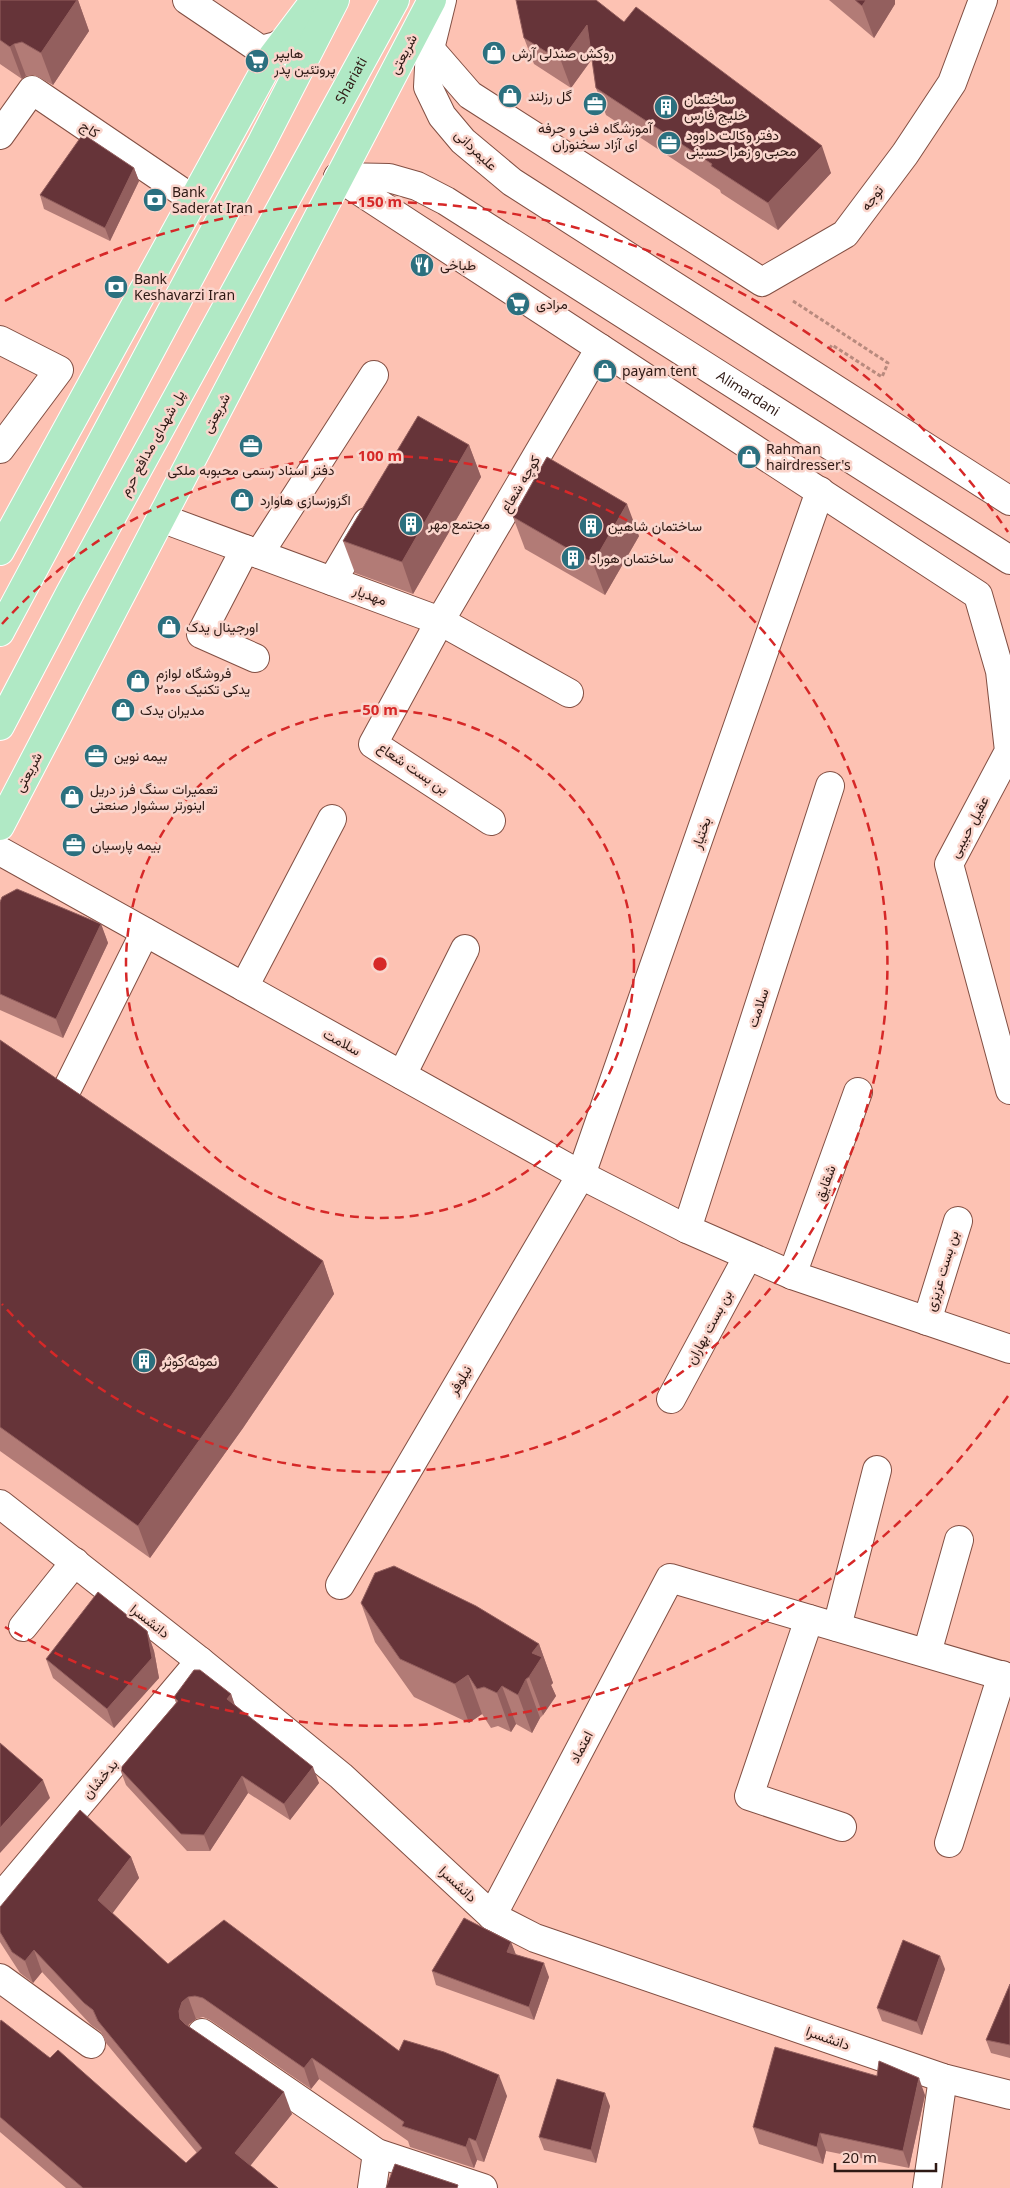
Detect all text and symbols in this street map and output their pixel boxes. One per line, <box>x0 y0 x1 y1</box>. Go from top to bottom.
street label: شریعتی <box>384 30 421 77</box>
shop icon: روکش صندلی آرش <box>481 40 507 66</box>
place label: هایپر پروتئین پدر <box>273 43 336 79</box>
place label: روکش صندلی آرش <box>512 43 614 62</box>
supermarket icon: هایپر پروتئین پدر <box>244 48 270 74</box>
street label: Shariati <box>330 53 371 107</box>
shop icon: گل رزلند <box>497 83 523 109</box>
place label: گل رزلند <box>528 86 572 105</box>
place label: ساختمان خلیج فارس <box>684 89 747 126</box>
office icon: آموزشگاه فنی و حرفه ای آزاد سخنوران <box>582 91 608 117</box>
building icon: ساختمان خلیج فارس <box>653 94 679 120</box>
street label: کاج <box>76 115 104 144</box>
place label: آموزشگاه فنی و حرفه ای آزاد سخنوران <box>538 118 654 153</box>
street label: علیمردانی <box>451 125 502 174</box>
place label: دفتر وکالت داوود محبی و زهرا حسینی <box>686 125 797 160</box>
office icon: دفتر وکالت داوود محبی و زهرا حسینی <box>656 130 682 156</box>
street label: توجه <box>856 181 887 214</box>
place label: Bank Saderat Iran <box>172 182 253 217</box>
bank icon: Bank Saderat Iran <box>142 187 168 213</box>
text: 150 m <box>358 191 402 211</box>
restaurant icon: طباخی <box>409 252 435 278</box>
place label: طباخی <box>440 255 476 274</box>
place label: Bank Keshavarzi Iran <box>134 269 235 304</box>
bank icon: Bank Keshavarzi Iran <box>103 274 129 300</box>
supermarket icon: مرادی <box>505 291 531 317</box>
place label: مرادی <box>536 294 568 313</box>
shop icon: payam tent <box>592 358 618 384</box>
place label: payam tent <box>622 361 697 380</box>
street label: Alimardani <box>713 366 784 420</box>
street label: پل شهدای مدافع حرم <box>114 386 190 500</box>
street label: شریعتی <box>197 389 234 436</box>
office icon: دفتر اسناد رسمی محبوبه ملکی <box>238 433 264 459</box>
place label: Rahman hairdresser's <box>766 439 851 474</box>
shop icon: Rahman hairdresser's <box>736 444 762 470</box>
text: 100 m <box>358 445 402 465</box>
street label: کوچه شعاع <box>495 452 546 517</box>
place label: دفتر اسناد رسمی محبوبه ملکی <box>167 460 335 479</box>
shop icon: اگزوزسازی هاوارد <box>229 487 255 513</box>
place label: اگزوزسازی هاوارد <box>260 490 351 509</box>
building icon: مجتمع مهر <box>398 511 424 537</box>
building icon: ساختمان شاهین <box>578 513 604 539</box>
place label: مجتمع مهر <box>427 514 490 535</box>
place label: ساختمان شاهین <box>608 516 702 535</box>
building icon: ساختمان هوراد <box>560 545 586 571</box>
place label: ساختمان هوراد <box>590 548 674 567</box>
street label: مهدیار <box>350 579 390 609</box>
shop icon: اورجینال یدک <box>156 614 182 640</box>
place label: اورجینال یدک <box>186 617 259 637</box>
place label: فروشگاه لوازم یدکی تکنیک ۲۰۰۰ <box>156 663 250 698</box>
shop icon: فروشگاه لوازم یدکی تکنیک ۲۰۰۰ <box>125 668 151 694</box>
shop icon: مدیران یدک <box>110 697 136 723</box>
text: 50 m <box>362 699 398 719</box>
place label: مدیران یدک <box>140 700 204 719</box>
street label: بن بست شعاع <box>373 737 452 800</box>
office icon: بیمه نوین <box>83 743 109 769</box>
place label: بیمه نوین <box>114 746 167 765</box>
street label: شریعتی <box>9 748 46 795</box>
place label: تعمیرات سنگ فرز دریل اینورتر سشوار صنعتی <box>90 779 218 814</box>
shop icon: تعمیرات سنگ فرز دریل اینورتر سشوار صنعتی <box>59 784 85 810</box>
street label: عقیل حبیبی <box>944 793 993 861</box>
street label: بختیار <box>686 815 715 852</box>
office icon: بیمه پارسیان <box>61 832 87 858</box>
place label: بیمه پارسیان <box>92 835 161 855</box>
centre of rings <box>371 955 389 973</box>
street label: سلامت <box>742 986 773 1030</box>
street label: سلامت <box>320 1024 364 1060</box>
street label: شقایق <box>809 1162 840 1203</box>
street label: بن بست عزیزی <box>920 1228 963 1313</box>
street label: بن بست بهاران <box>681 1286 736 1367</box>
building icon: نمونه کوثر <box>131 1348 157 1374</box>
place label: نمونه کوثر <box>161 1351 217 1370</box>
street label: نیلوفر <box>443 1361 476 1399</box>
street label: دانشسرا <box>127 1599 174 1642</box>
street label: اعتماد <box>564 1727 597 1766</box>
street label: بدخشان <box>78 1755 122 1802</box>
street label: دانشسرا <box>435 1861 482 1906</box>
street label: دانشسرا <box>804 2021 853 2054</box>
scale bar <box>835 2140 936 2172</box>
text: 20 m <box>842 2147 877 2167</box>

